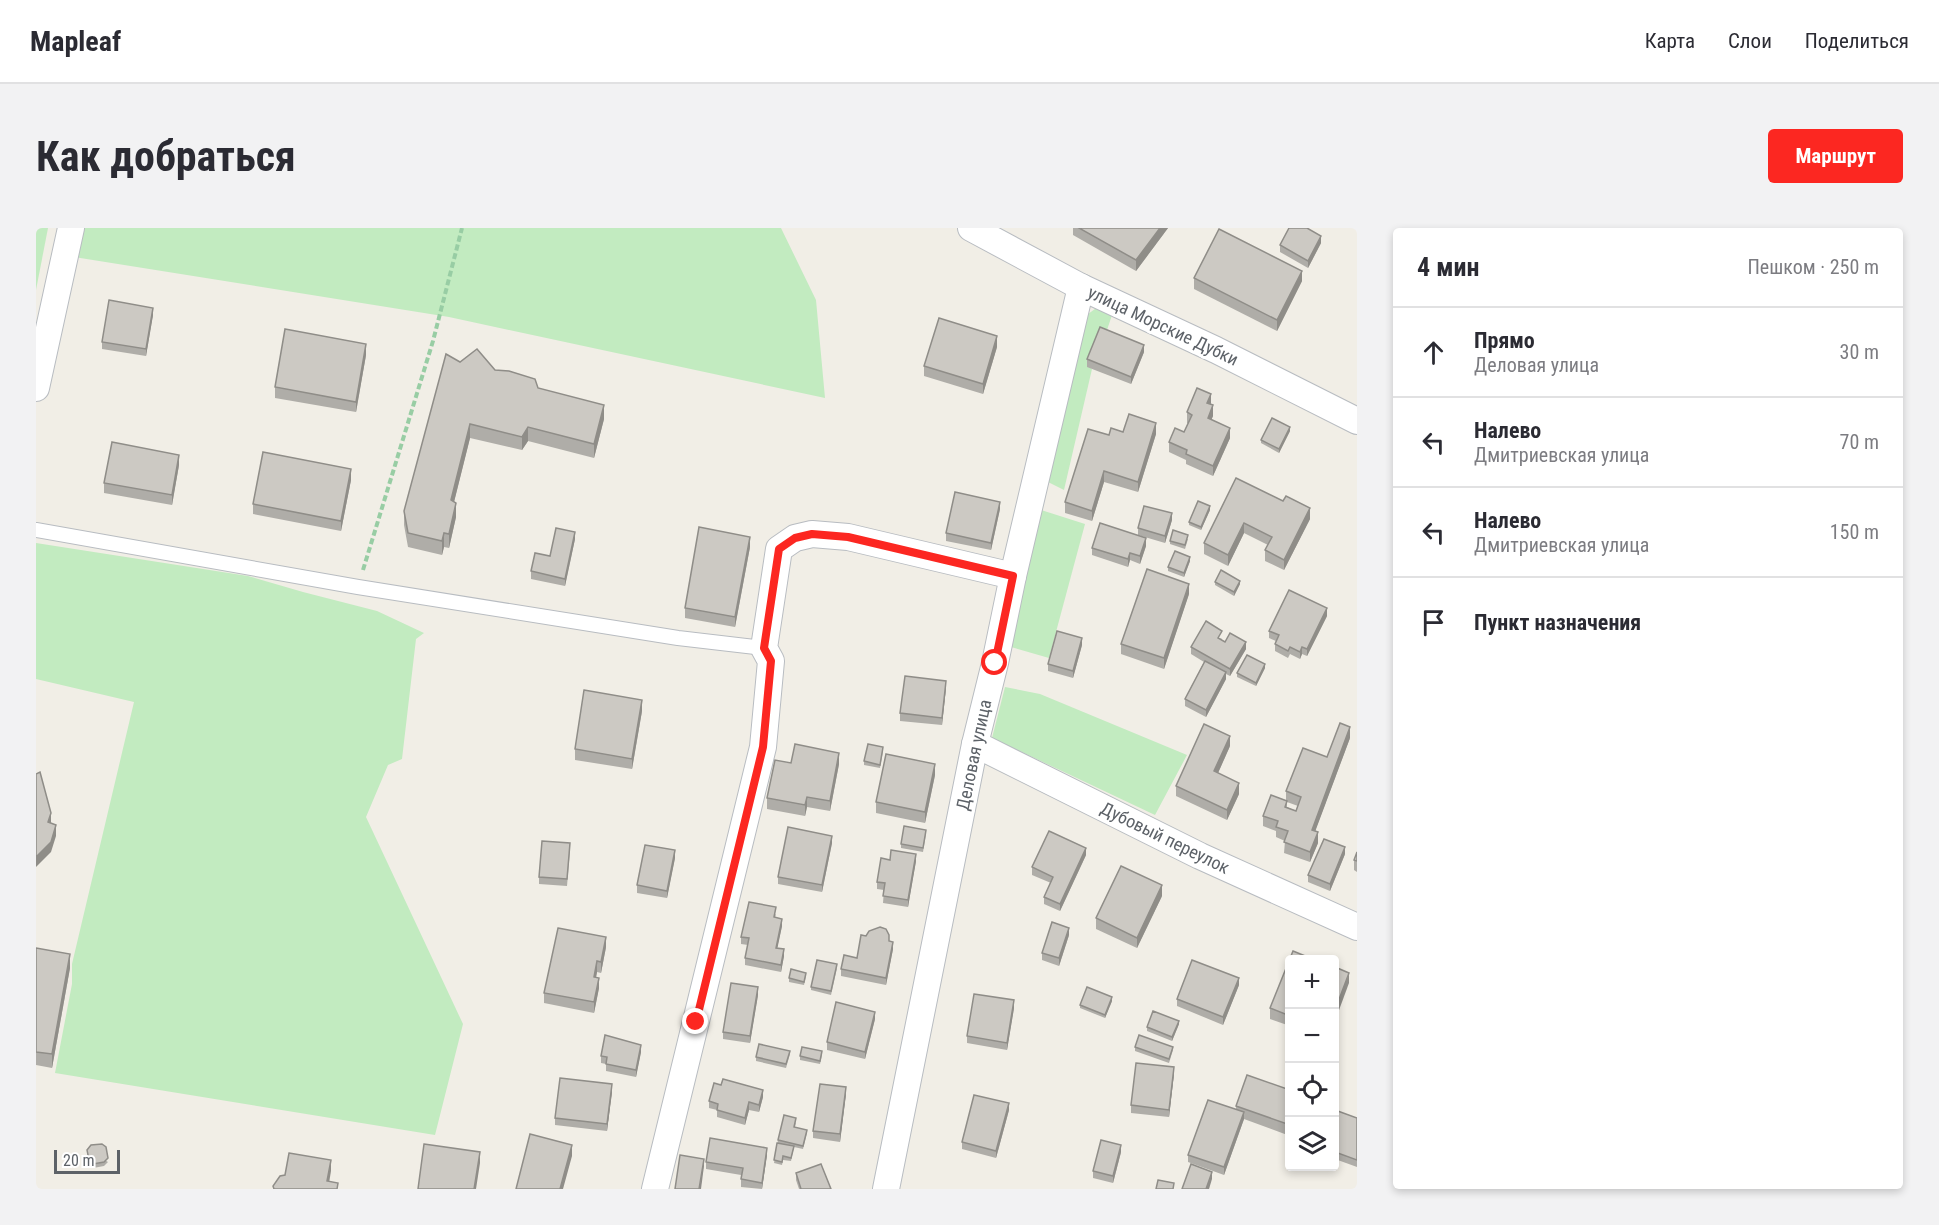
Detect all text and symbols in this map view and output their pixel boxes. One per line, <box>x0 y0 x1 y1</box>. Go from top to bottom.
text: Mapleaf <box>30 25 121 58</box>
text: Карта <box>1645 29 1695 53</box>
text: Слои <box>1728 29 1772 53</box>
text: Поделиться <box>1805 29 1909 53</box>
button: Маршрут <box>1768 129 1903 183</box>
text: Как добраться <box>36 132 296 181</box>
text: 4 мин <box>1417 252 1479 282</box>
text: Пешком · 250 m <box>1747 255 1879 279</box>
street label: улица Морские Дубки <box>1085 281 1242 370</box>
text: Прямо <box>1474 328 1535 353</box>
icon: ahead <box>1417 336 1450 369</box>
text: 30 m <box>1840 340 1879 364</box>
text: Деловая улица <box>1474 353 1599 377</box>
text: Налево <box>1474 418 1541 443</box>
icon: left <box>1417 426 1450 459</box>
text: 70 m <box>1840 430 1879 454</box>
text: Дмитриевская улица <box>1474 443 1649 467</box>
text: Налево <box>1474 508 1541 533</box>
icon: left <box>1417 516 1450 549</box>
text: 150 m <box>1830 520 1879 544</box>
text: Дмитриевская улица <box>1474 533 1649 557</box>
icon: arrive <box>1417 606 1450 639</box>
text: Пункт назначения <box>1474 610 1641 635</box>
route start <box>981 649 1007 675</box>
street label: Деловая улица <box>952 698 995 812</box>
street label: Дубовый переулок <box>1097 797 1233 878</box>
map controls <box>1285 955 1339 1171</box>
button: + <box>1285 955 1339 1009</box>
route end <box>682 1008 708 1034</box>
button: − <box>1285 1009 1339 1063</box>
button: locate <box>1285 1063 1339 1117</box>
button: layers <box>1285 1117 1339 1171</box>
scale bar <box>54 1147 120 1174</box>
text: 20 m <box>63 1151 95 1170</box>

